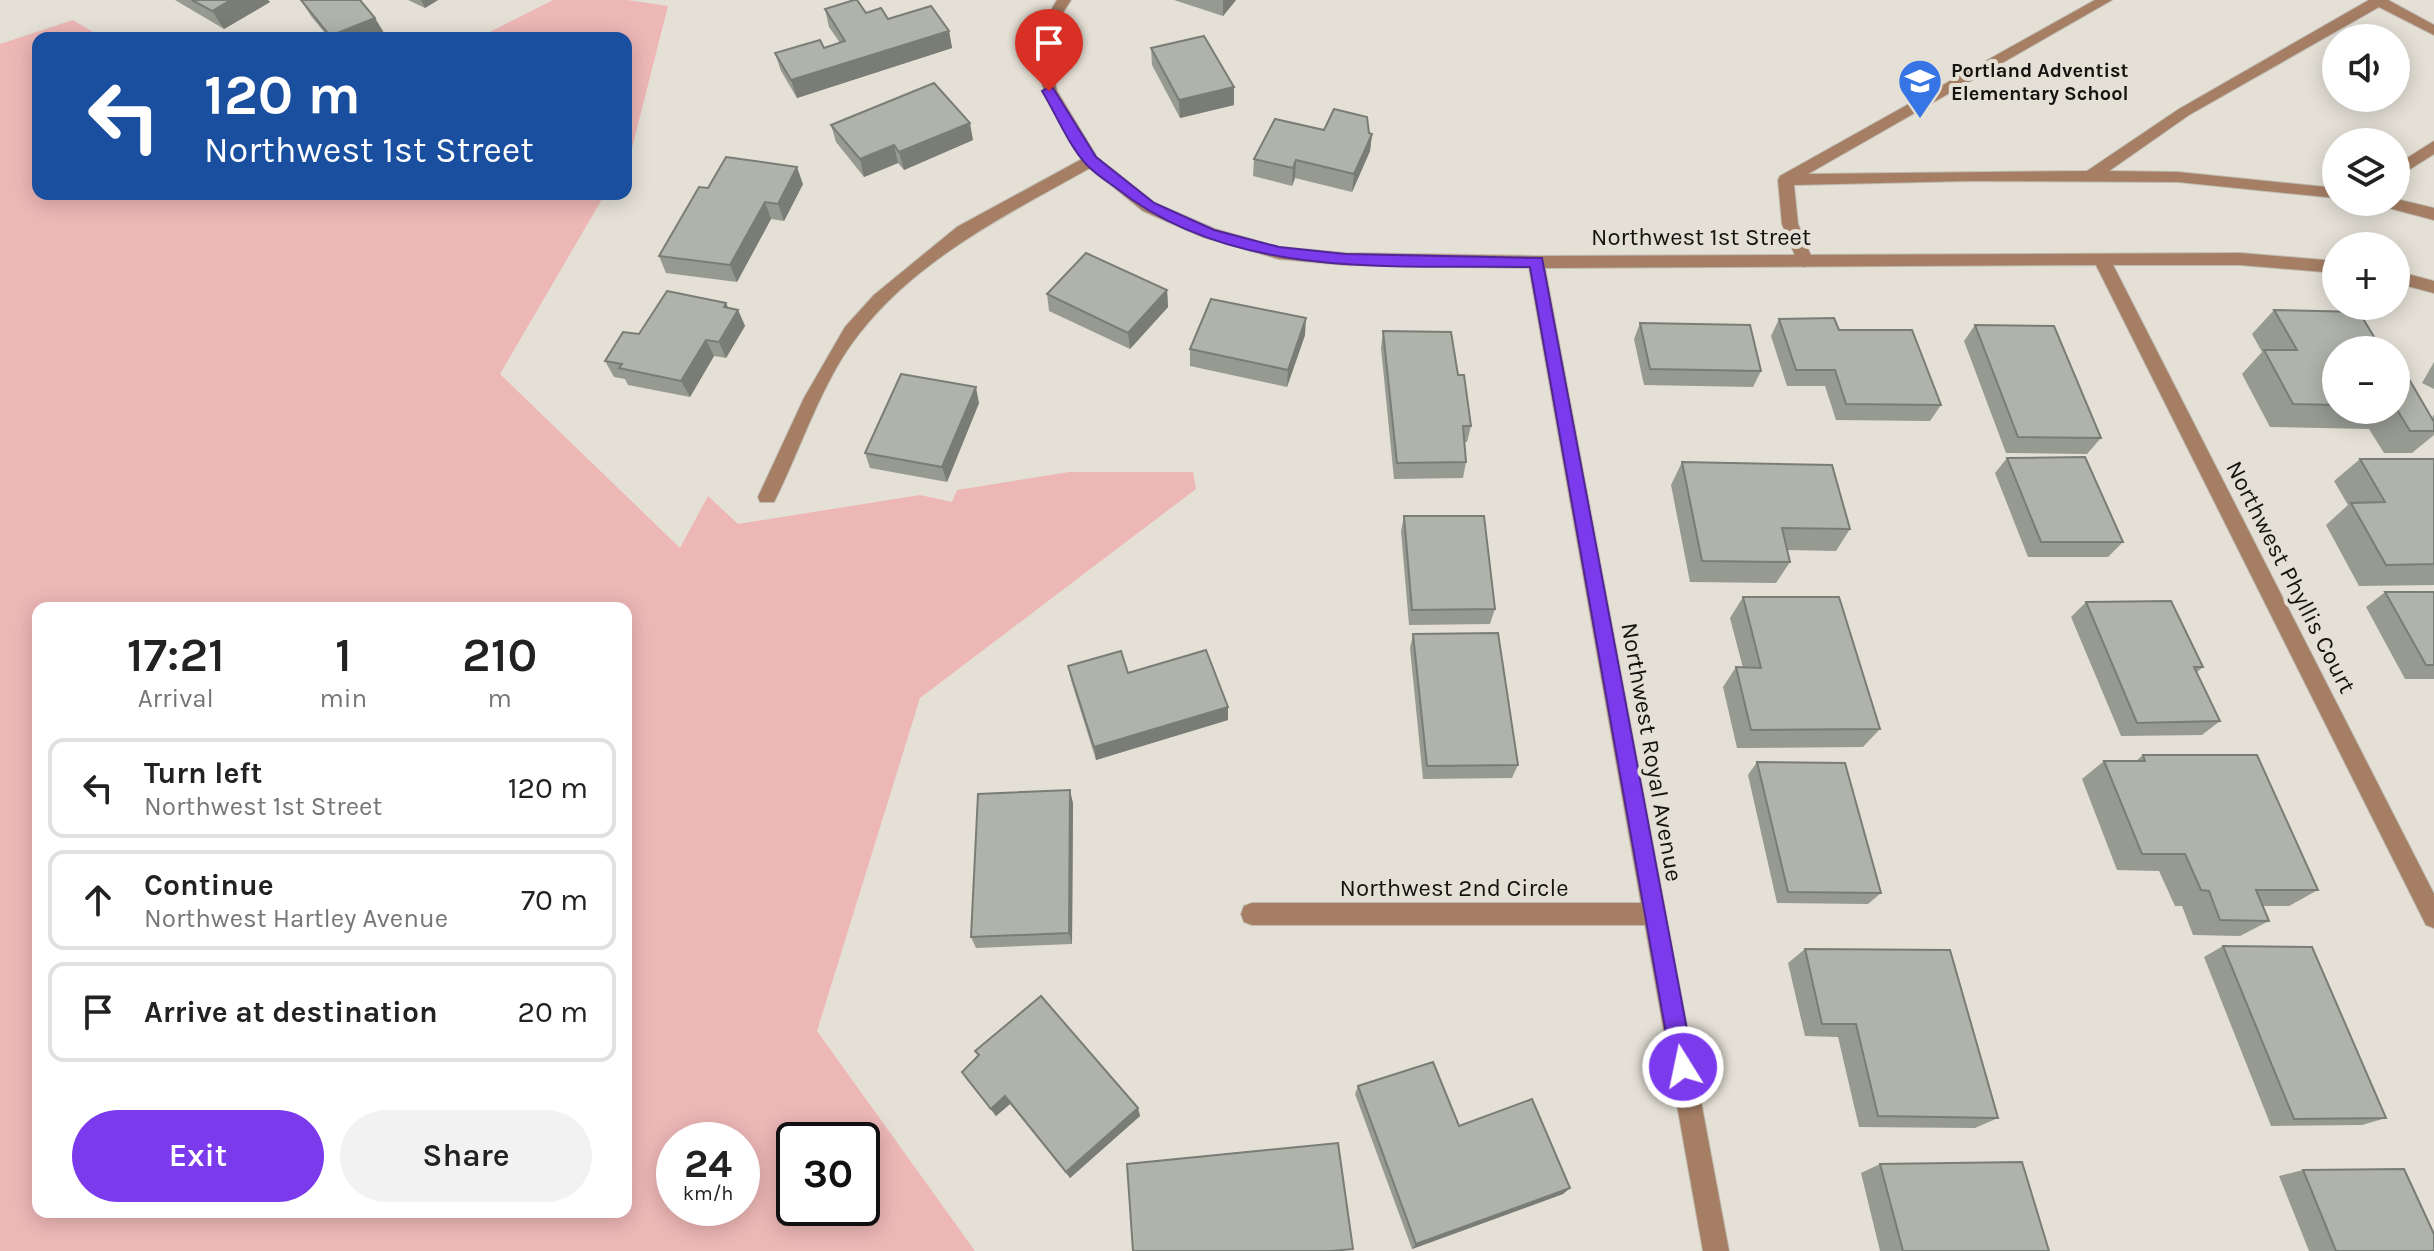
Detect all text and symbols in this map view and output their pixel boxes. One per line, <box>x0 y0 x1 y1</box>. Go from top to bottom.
pin <box>1015 9 1083 91</box>
icon: arrive <box>1027 21 1071 65</box>
map controls <box>2322 24 2410 424</box>
button: sound <box>2322 24 2410 112</box>
school or university icon: Portland Adventist Elementary School <box>1896 57 1944 120</box>
place label: Portland Adventist Elementary School <box>1951 59 2129 105</box>
text: 120 m <box>204 62 361 127</box>
icon: left <box>72 64 176 168</box>
button: layers <box>2322 128 2410 216</box>
text: Northwest 1st Street <box>204 129 534 171</box>
street label: Northwest 1st Street <box>1591 223 1811 251</box>
button: + <box>2322 232 2410 320</box>
button: − <box>2322 336 2410 424</box>
street label: Northwest Phyllis Court <box>2220 456 2362 698</box>
street label: Northwest Royal Avenue <box>1615 620 1689 884</box>
text: 17:21 <box>127 627 225 683</box>
text: 1 <box>335 627 352 683</box>
text: 210 <box>462 627 537 683</box>
text: Arrival <box>138 683 214 714</box>
text: min <box>320 683 367 714</box>
text: m <box>487 683 512 714</box>
text: Turn left <box>144 755 262 791</box>
icon: left <box>76 766 120 810</box>
text: 120 m <box>508 770 588 806</box>
text: Northwest 1st Street <box>144 791 382 822</box>
text: Continue <box>144 867 274 903</box>
street label: Northwest 2nd Circle <box>1339 874 1569 902</box>
icon: ahead <box>76 878 120 922</box>
text: 70 m <box>521 882 588 918</box>
text: Northwest Hartley Avenue <box>144 903 448 934</box>
icon: arrive <box>76 990 120 1034</box>
text: Arrive at destination <box>144 994 438 1030</box>
text: 20 m <box>518 994 588 1030</box>
position arrow <box>1641 1025 1725 1109</box>
button: Exit <box>72 1110 324 1202</box>
button: Share <box>340 1110 592 1202</box>
speed limit sign: 30 <box>776 1122 880 1226</box>
text: 24 <box>684 1140 732 1187</box>
text: km/h <box>683 1182 733 1205</box>

